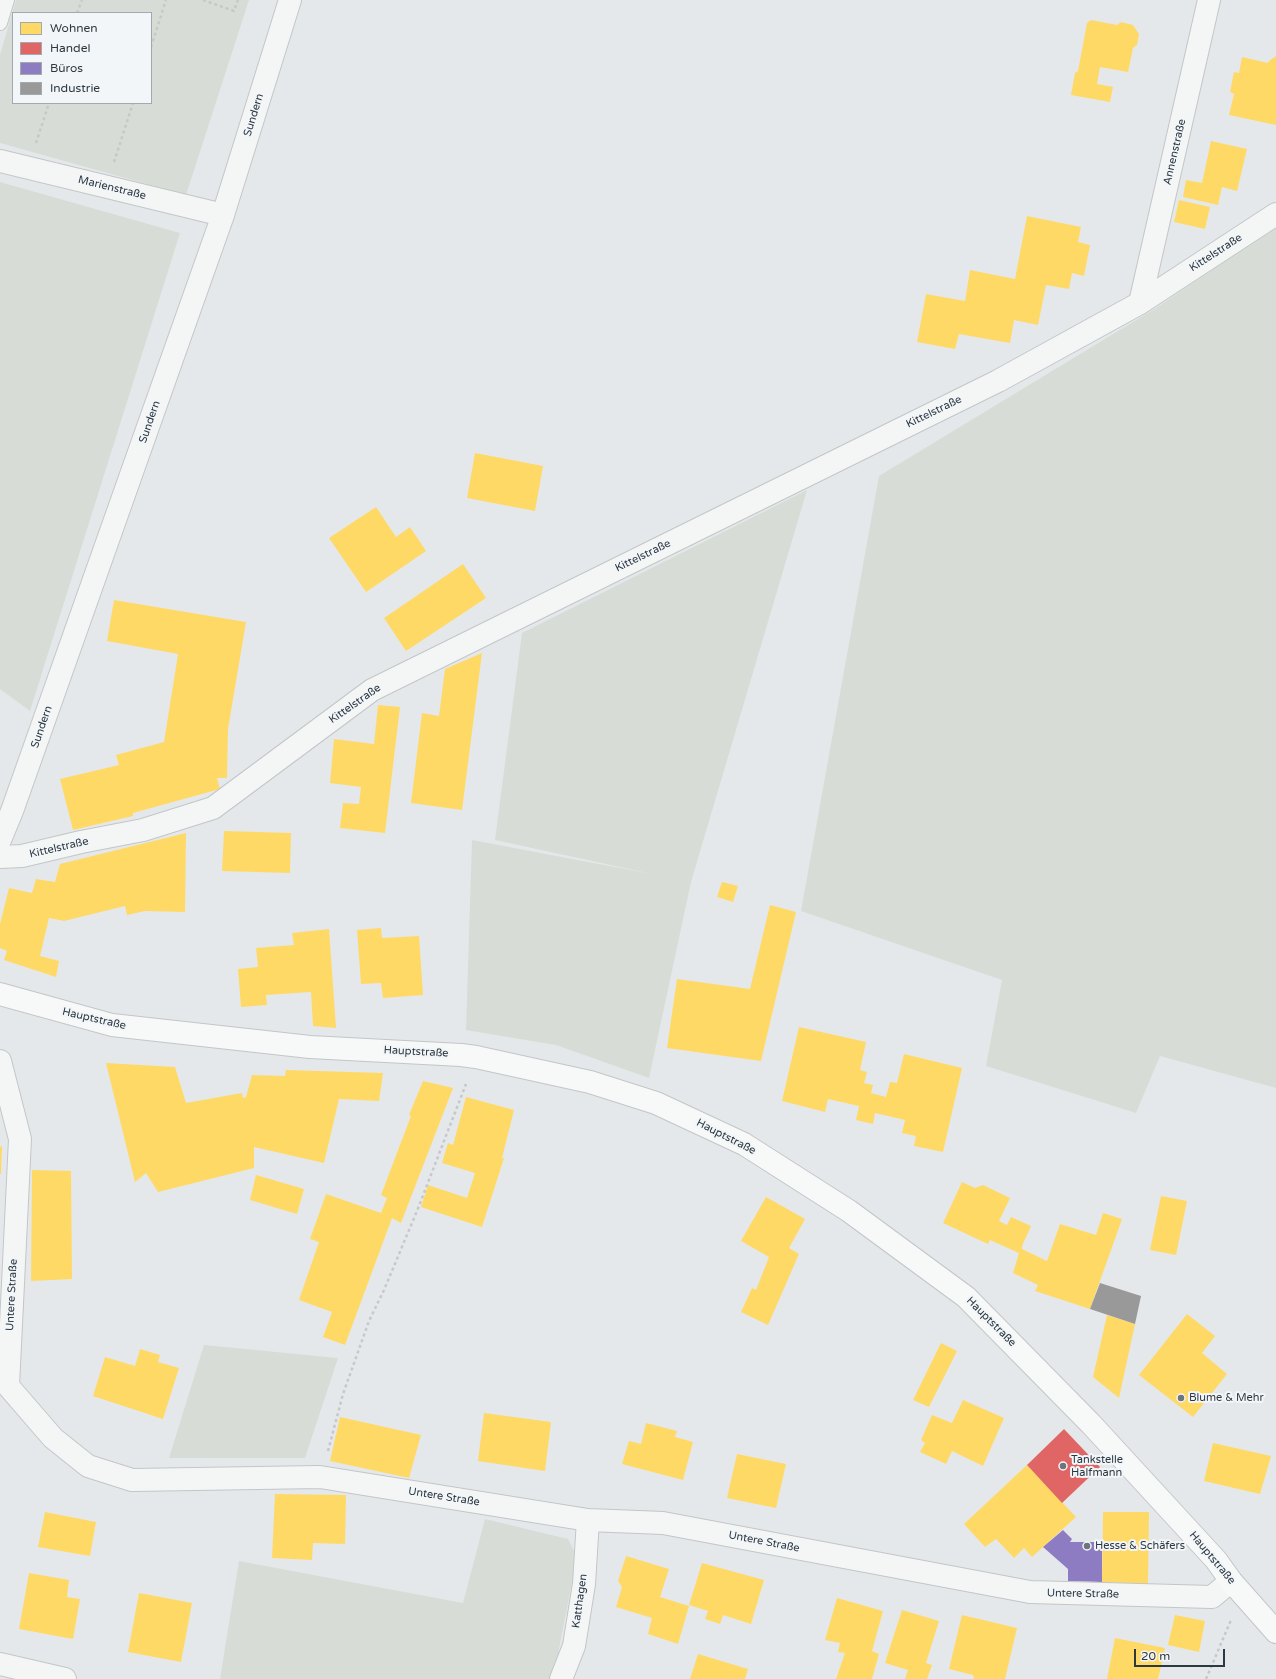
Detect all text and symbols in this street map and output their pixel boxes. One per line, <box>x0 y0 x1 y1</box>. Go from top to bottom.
legend <box>12 12 152 104</box>
text: Wohnen <box>50 21 98 35</box>
text: Handel <box>50 41 90 55</box>
text: Büros <box>50 61 83 75</box>
text: Industrie <box>50 81 100 95</box>
street label: Sundern <box>241 92 267 138</box>
street label: Annenstraße <box>1161 118 1189 186</box>
street label: Marienstraße <box>77 173 147 203</box>
street label: Kittelstraße <box>1187 231 1245 275</box>
street label: Kittelstraße <box>904 393 964 431</box>
street label: Sundern <box>137 399 163 445</box>
street label: Kittelstraße <box>613 537 673 575</box>
street label: Kittelstraße <box>327 681 383 727</box>
street label: Sundern <box>29 704 55 750</box>
street label: Kittelstraße <box>28 835 90 861</box>
street label: Hauptstraße <box>61 1005 127 1033</box>
street label: Hauptstraße <box>383 1044 449 1060</box>
street label: Hauptstraße <box>694 1116 758 1158</box>
street label: Untere Straße <box>4 1259 20 1331</box>
street label: Hauptstraße <box>963 1294 1019 1350</box>
place label: Blume & Mehr <box>1189 1391 1264 1405</box>
marker: Blume & Mehr <box>1176 1393 1186 1403</box>
place label: Tankstelle Halfmann <box>1071 1453 1123 1479</box>
marker: Tankstelle Halfmann <box>1058 1461 1068 1471</box>
street label: Untere Straße <box>407 1485 481 1509</box>
street label: Untere Straße <box>727 1529 801 1555</box>
street label: Hauptstraße <box>1186 1529 1238 1587</box>
place label: Hesse & Schäfers <box>1095 1539 1185 1553</box>
marker: Hesse & Schäfers <box>1082 1541 1092 1551</box>
street label: Katthagen <box>570 1573 590 1629</box>
street label: Untere Straße <box>1047 1587 1119 1601</box>
scale bar <box>1136 1641 1227 1667</box>
text: 20 m <box>1141 1649 1170 1663</box>

